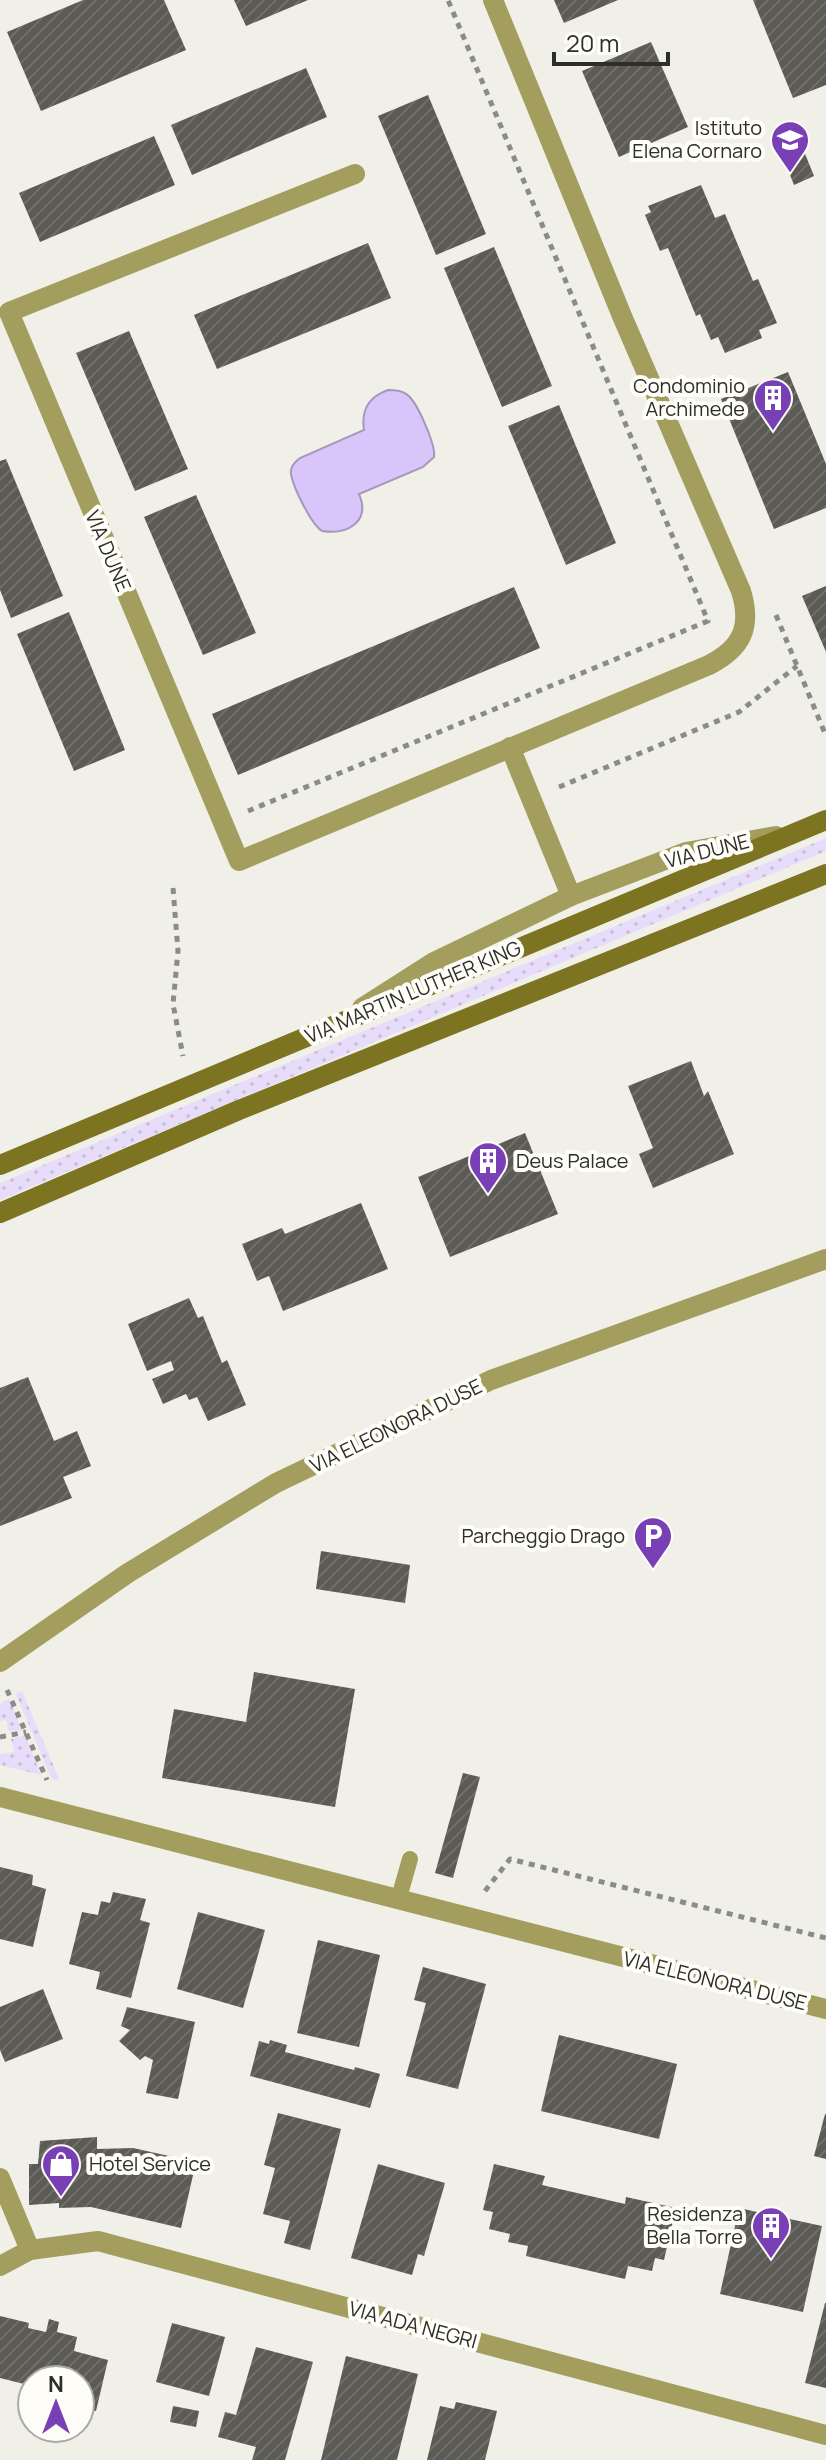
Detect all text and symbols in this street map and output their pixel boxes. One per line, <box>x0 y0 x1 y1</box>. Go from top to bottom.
scale bar <box>554 16 668 66</box>
text: 20 m <box>566 26 619 59</box>
place label: Istituto Elena Cornaro <box>632 114 762 164</box>
school or university icon: Istituto Elena Cornaro <box>769 119 811 174</box>
place label: Condominio Archimede <box>633 372 745 422</box>
building icon: Condominio Archimede <box>752 377 794 432</box>
street label: VIA DUNE <box>79 506 138 596</box>
street label: VIA DUNE <box>662 827 752 874</box>
street label: VIA MARTIN LUTHER KING <box>301 934 525 1049</box>
building icon: Deus Palace <box>467 1140 509 1195</box>
place label: Deus Palace <box>516 1147 628 1174</box>
street label: VIA ELEONORA DUSE <box>305 1372 486 1479</box>
parking icon: Parcheggio Drago <box>632 1515 674 1570</box>
place label: Parcheggio Drago <box>461 1522 625 1549</box>
street label: VIA ELEONORA DUSE <box>620 1945 810 2016</box>
shop icon: Hotel Service <box>40 2143 82 2198</box>
place label: Hotel Service <box>89 2150 211 2177</box>
place label: Residenza Bella Torre <box>647 2200 743 2250</box>
building icon: Residenza Bella Torre <box>750 2205 792 2260</box>
street label: VIA ADA NEGRI <box>346 2294 480 2355</box>
north arrow <box>16 2364 96 2444</box>
text: N <box>48 2369 64 2399</box>

